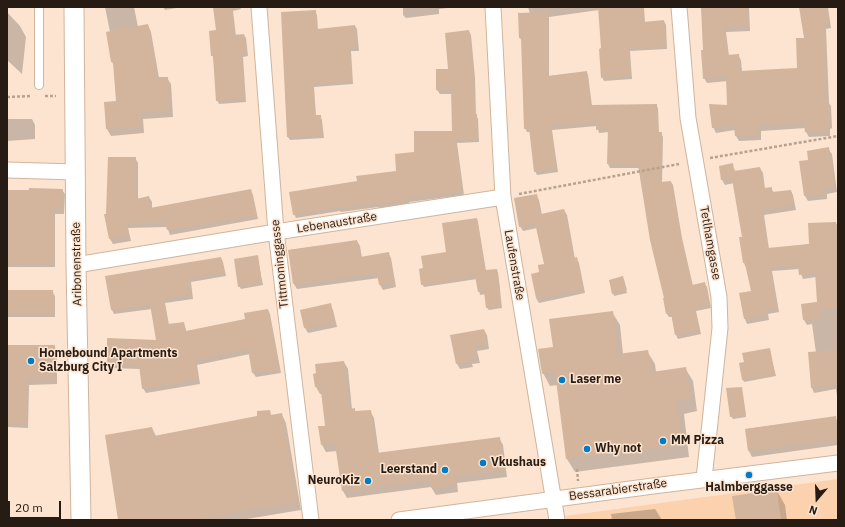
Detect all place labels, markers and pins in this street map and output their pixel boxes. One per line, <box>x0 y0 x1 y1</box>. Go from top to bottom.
place label: Homebound Apartments Salzburg City I <box>39 347 178 375</box>
marker: Homebound Apartments Salzburg City I <box>26 356 36 366</box>
place label: Laser me <box>570 373 621 387</box>
marker: Laser me <box>557 375 567 385</box>
place label: MM Pizza <box>671 434 724 448</box>
marker: MM Pizza <box>658 436 668 446</box>
place label: Why not <box>595 442 641 456</box>
marker: Why not <box>582 444 592 454</box>
place label: Vkushaus <box>491 456 546 470</box>
marker: Vkushaus <box>478 458 488 468</box>
place label: Leerstand <box>381 463 437 477</box>
marker: Leerstand <box>440 465 450 475</box>
marker: Halmberggasse <box>744 470 754 480</box>
place label: NeuroKiz <box>308 474 360 488</box>
marker: NeuroKiz <box>363 476 373 486</box>
place label: Halmberggasse <box>705 481 793 495</box>

